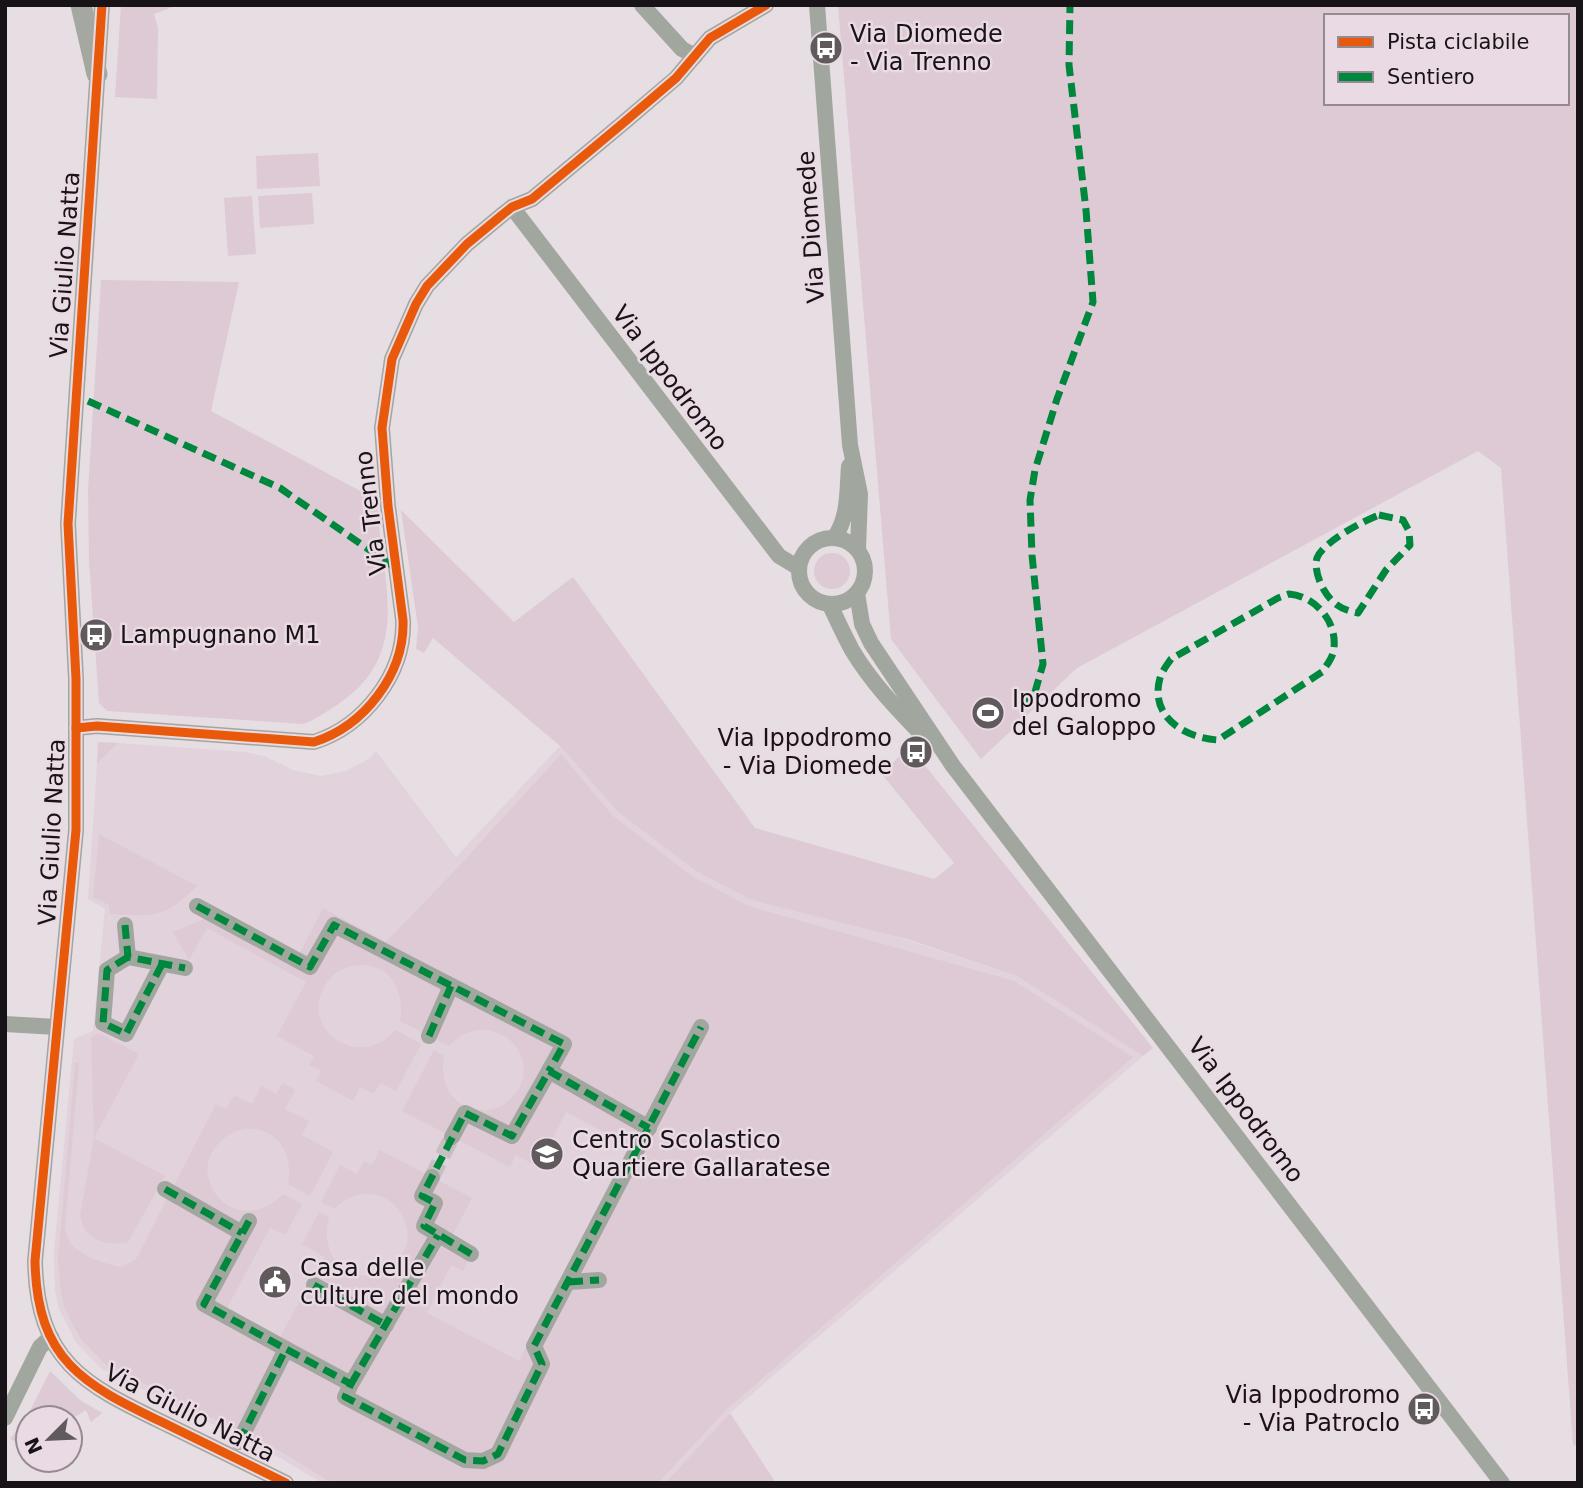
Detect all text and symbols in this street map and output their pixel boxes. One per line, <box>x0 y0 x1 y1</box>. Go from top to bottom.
legend <box>1324 14 1569 105</box>
place label: Via Diomede - Via Trenno <box>850 20 1003 76</box>
bus stop icon: Via Diomede - Via Trenno <box>807 29 845 67</box>
text: Pista ciclabile <box>1387 30 1529 54</box>
text: Sentiero <box>1387 65 1475 89</box>
street label: Via Diomede <box>792 150 830 304</box>
street label: Via Giulio Natta <box>45 171 85 359</box>
street label: Via Ippodromo <box>606 300 734 456</box>
street label: Via Trenno <box>349 449 393 577</box>
bus stop icon: Lampugnano M1 <box>77 616 115 654</box>
place label: Lampugnano M1 <box>120 621 321 649</box>
place label: Ippodromo del Galoppo <box>1012 685 1156 741</box>
sports icon: Ippodromo del Galoppo <box>969 694 1007 732</box>
place label: Via Ippodromo - Via Diomede <box>718 724 892 780</box>
bus stop icon: Via Ippodromo - Via Diomede <box>897 733 935 771</box>
street label: Via Giulio Natta <box>33 738 71 926</box>
street label: Via Ippodromo <box>1182 1032 1310 1188</box>
place label: Centro Scolastico Quartiere Gallaratese <box>572 1126 831 1182</box>
school or university icon: Centro Scolastico Quartiere Gallaratese <box>528 1135 566 1173</box>
place label: Casa delle culture del mondo <box>300 1254 519 1310</box>
public building icon: Casa delle culture del mondo <box>256 1263 294 1301</box>
street label: Via Giulio Natta <box>100 1358 280 1468</box>
place label: Via Ippodromo - Via Patroclo <box>1226 1381 1400 1437</box>
bus stop icon: Via Ippodromo - Via Patroclo <box>1405 1390 1443 1428</box>
north arrow <box>14 1404 84 1474</box>
text: N <box>20 1434 47 1458</box>

